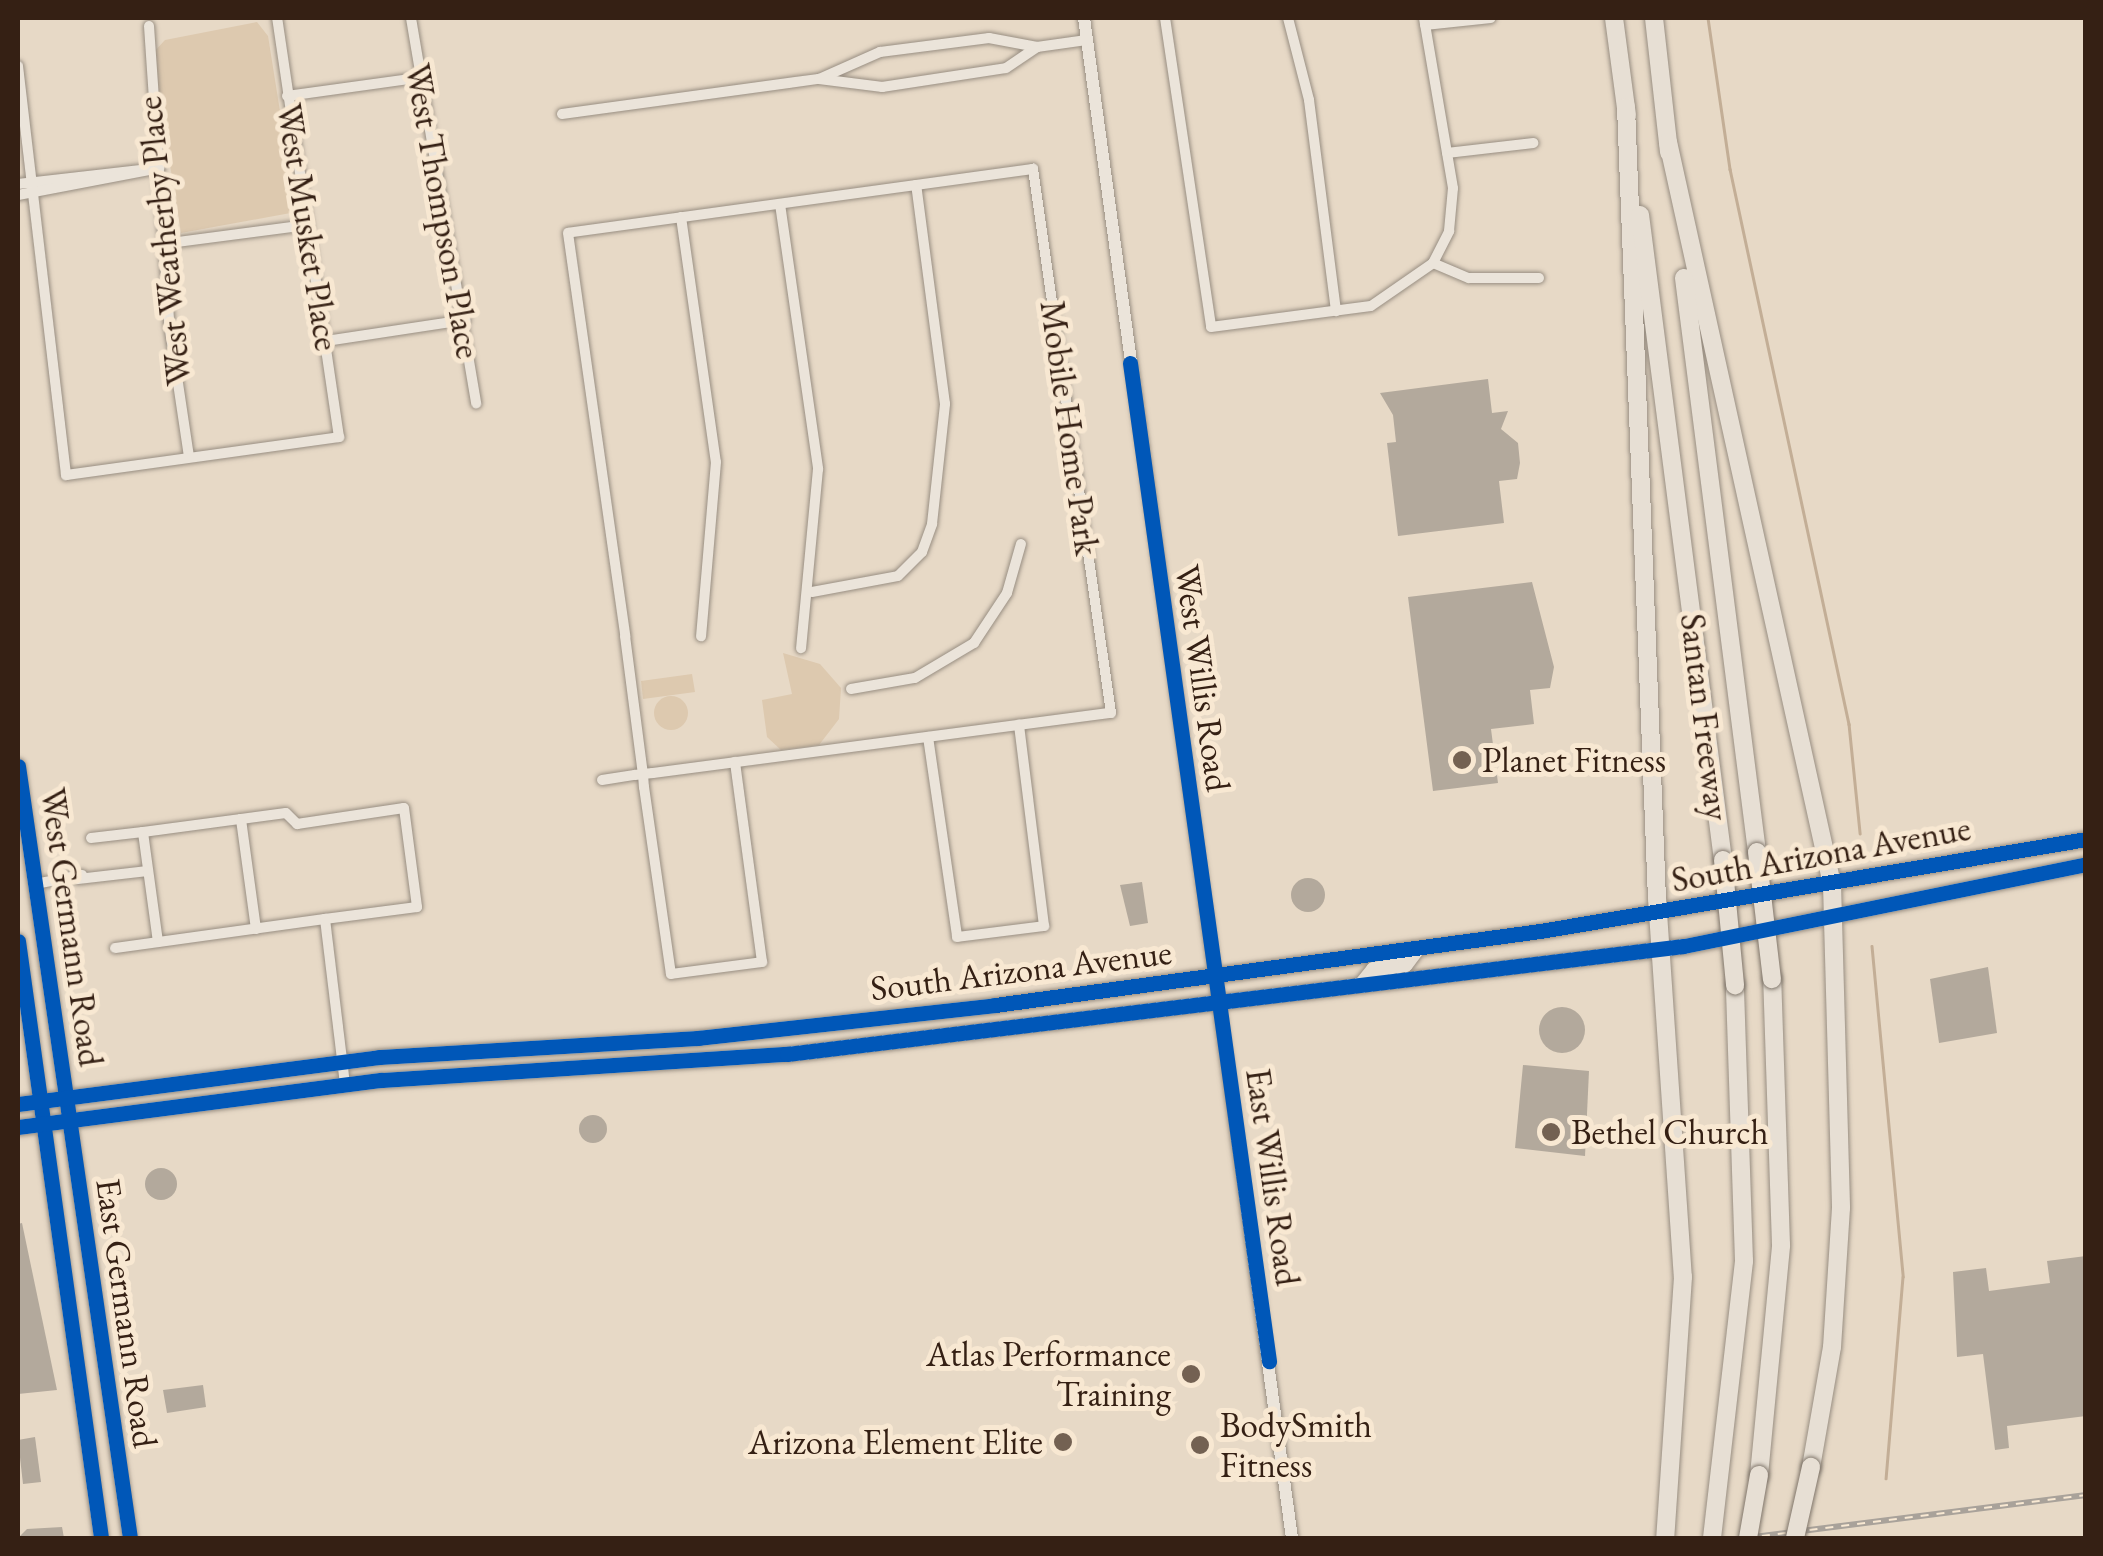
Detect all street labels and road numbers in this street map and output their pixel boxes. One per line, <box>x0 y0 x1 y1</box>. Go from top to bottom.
street label: West Thompson Place <box>396 60 490 362</box>
street label: West Weatherby Place <box>128 94 200 388</box>
street label: West Musket Place <box>268 100 348 354</box>
street label: Mobile Home Park <box>1031 298 1109 558</box>
street label: West Willis Road <box>1166 562 1240 794</box>
street label: Santan Freeway <box>1671 611 1739 823</box>
street label: West Germann Road <box>32 785 112 1069</box>
street label: South Arizona Avenue <box>1668 807 1974 901</box>
street label: South Arizona Avenue <box>868 931 1174 1009</box>
street label: East Willis Road <box>1237 1066 1309 1288</box>
street label: East Germann Road <box>87 1176 167 1450</box>

